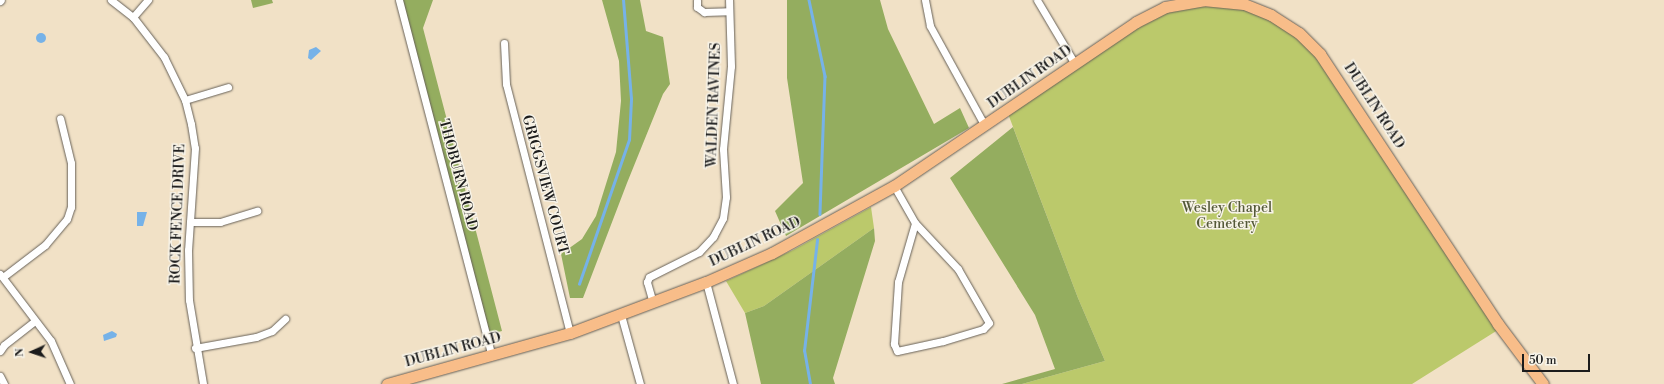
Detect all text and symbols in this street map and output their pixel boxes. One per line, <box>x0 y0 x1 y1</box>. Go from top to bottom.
street label: WALDEN RAVINES <box>703 42 725 168</box>
street label: DUBLIN ROAD <box>985 42 1075 112</box>
street label: DUBLIN ROAD <box>1340 60 1408 152</box>
street label: GRIGGSVIEW COURT <box>518 113 572 257</box>
street label: THOBURN ROAD <box>435 117 481 233</box>
street label: ROCK FENCE DRIVE <box>167 144 189 284</box>
park label: Wesley Chapel Cemetery <box>1182 200 1272 232</box>
street label: DUBLIN ROAD <box>707 214 803 270</box>
street label: DUBLIN ROAD <box>403 329 503 371</box>
north arrow <box>12 332 52 372</box>
scale bar <box>1524 346 1592 372</box>
text: N <box>13 348 27 357</box>
text: 50 m <box>1529 353 1557 368</box>

